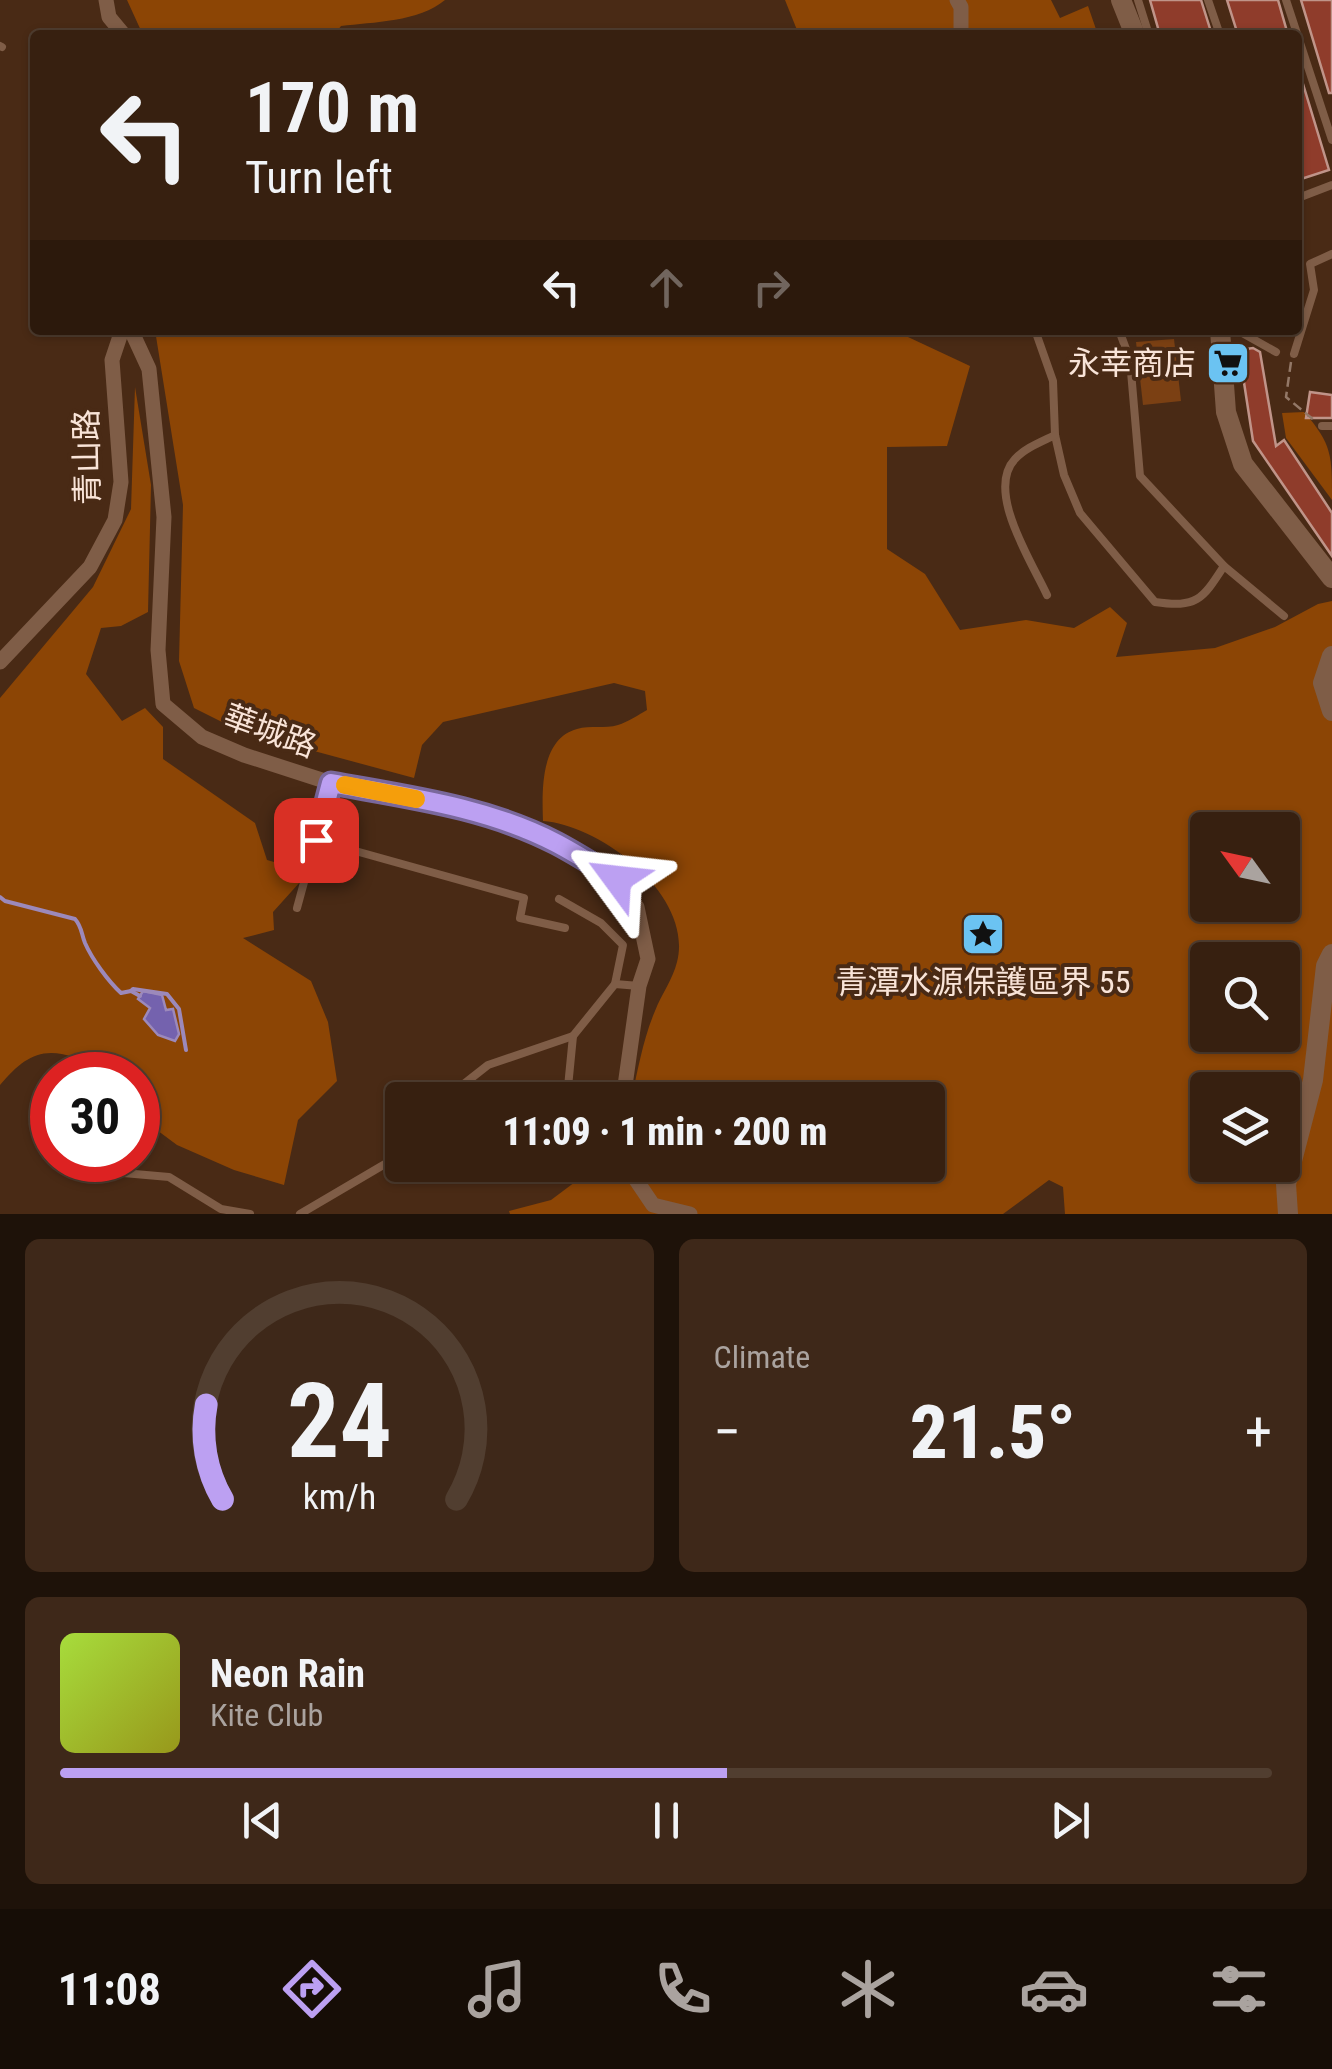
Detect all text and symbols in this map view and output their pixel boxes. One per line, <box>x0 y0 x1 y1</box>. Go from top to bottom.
text: 170 m <box>245 67 419 149</box>
icon: left <box>80 70 210 200</box>
text: Turn left <box>245 151 393 204</box>
icon: left <box>534 260 589 315</box>
icon: ahead <box>639 260 694 315</box>
icon: right <box>744 260 799 315</box>
supermarket icon: 永幸商店 <box>1205 340 1251 386</box>
place label: 永幸商店 <box>1068 344 1196 382</box>
street label: 青山路 <box>67 409 107 505</box>
street label: 華城路 <box>218 697 322 765</box>
pin <box>274 798 359 883</box>
north arrow <box>1190 812 1300 922</box>
map controls <box>1190 812 1300 1182</box>
icon: arrive <box>289 813 344 868</box>
position arrow <box>565 827 669 931</box>
place icon: 青潭水源保護區界 55 <box>960 911 1006 957</box>
button: search <box>1190 942 1300 1052</box>
place label: 青潭水源保護區界 55 <box>836 963 1130 1001</box>
speed limit sign: 30 <box>30 1052 160 1182</box>
button: layers <box>1190 1072 1300 1182</box>
text: 11:09 · 1 min · 200 m <box>503 1110 827 1154</box>
text: Climate <box>714 1338 810 1376</box>
text: 24 <box>287 1361 392 1482</box>
text: 21.5° <box>910 1388 1076 1476</box>
text: − <box>714 1400 741 1464</box>
text: + <box>1245 1400 1272 1464</box>
text: km/h <box>302 1476 376 1518</box>
text: Neon Rain <box>210 1652 365 1696</box>
text: Kite Club <box>210 1696 323 1734</box>
icon: previous <box>235 1793 290 1848</box>
icon: pause <box>639 1793 694 1848</box>
icon: next <box>1043 1793 1098 1848</box>
icon: directions <box>277 1954 347 2024</box>
icon: music <box>462 1954 532 2024</box>
icon: phone <box>648 1954 718 2024</box>
icon: climate <box>833 1954 903 2024</box>
icon: car <box>1019 1954 1089 2024</box>
icon: filters <box>1204 1954 1274 2024</box>
text: 11:08 <box>58 1963 161 2016</box>

